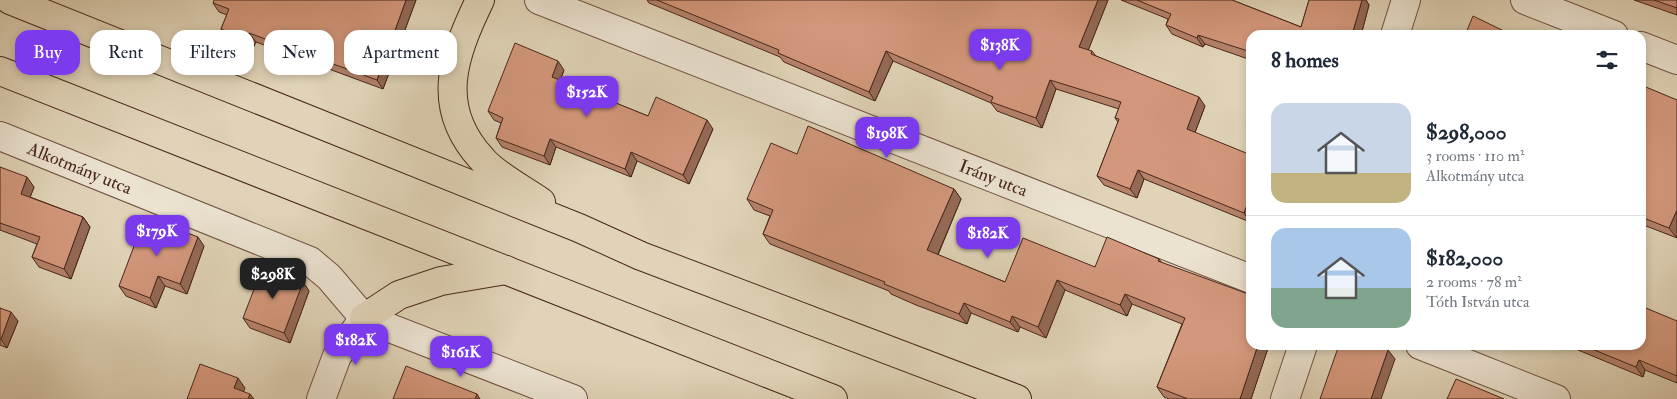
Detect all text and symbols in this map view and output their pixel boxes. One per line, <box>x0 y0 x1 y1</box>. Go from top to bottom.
pin: $138K <box>965 28 1035 71</box>
chip: Buy <box>15 30 80 75</box>
chip: Rent <box>90 30 161 75</box>
chip: Filters <box>171 30 254 75</box>
chip: New <box>264 30 334 75</box>
chip: Apartment <box>344 30 457 75</box>
text: $138K <box>980 35 1020 55</box>
icon: filters <box>1593 46 1621 74</box>
text: 8 homes <box>1271 47 1339 74</box>
pin: $152K <box>552 76 622 118</box>
text: $152K <box>567 82 607 102</box>
pin: $198K <box>852 116 922 159</box>
text: $298,000 <box>1426 119 1506 146</box>
text: $198K <box>866 123 908 143</box>
icon: home <box>1311 123 1371 183</box>
street label: Alkotmány utca <box>23 136 136 200</box>
text: 3 rooms · 110 m² <box>1426 146 1524 166</box>
street label: Irány utca <box>956 154 1032 202</box>
text: Alkotmány utca <box>1426 166 1524 186</box>
pin: $179K <box>122 214 192 257</box>
pin: $182K <box>953 216 1023 259</box>
text: $179K <box>136 221 178 241</box>
text: $182K <box>967 223 1009 243</box>
text: $182,000 <box>1426 245 1503 272</box>
icon: home <box>1311 248 1371 308</box>
pin: $298K <box>238 258 308 300</box>
text: $298K <box>251 264 295 284</box>
text: 2 rooms · 78 m² <box>1426 272 1522 292</box>
text: Tóth István utca <box>1426 292 1529 312</box>
pin: $182K <box>321 324 391 366</box>
text: $182K <box>335 330 377 350</box>
pin: $161K <box>426 336 496 378</box>
text: $161K <box>441 342 481 362</box>

